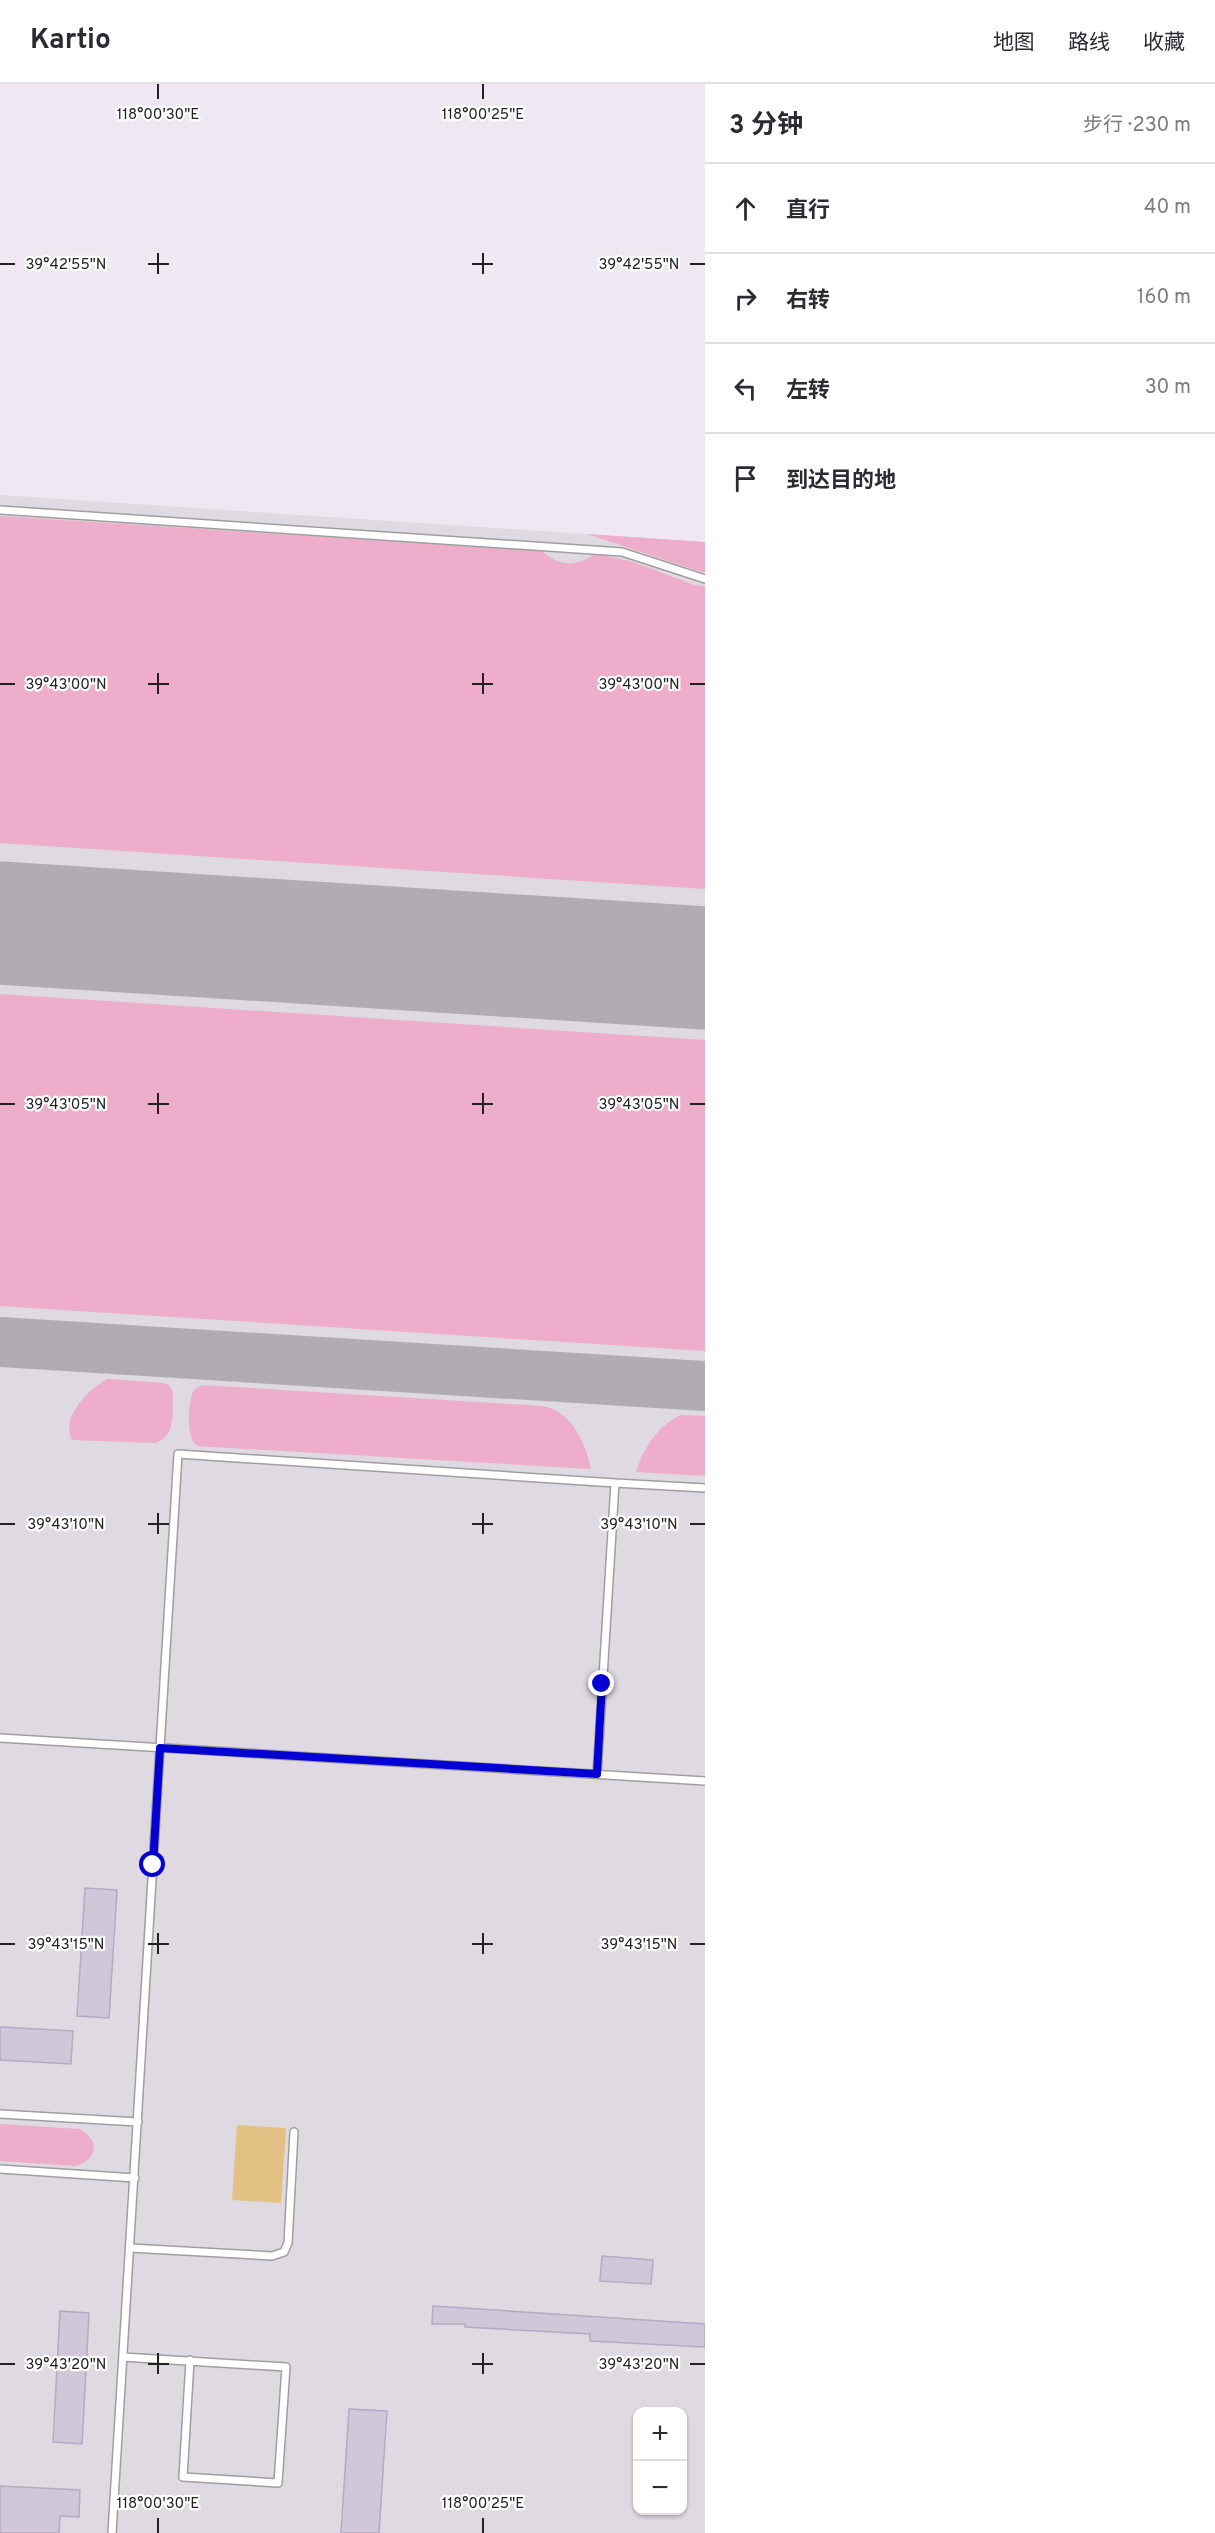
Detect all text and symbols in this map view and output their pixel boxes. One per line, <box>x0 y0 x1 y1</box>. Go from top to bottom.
text: Kartio <box>30 23 111 59</box>
text: 地图 <box>993 30 1035 57</box>
text: 路线 <box>1068 30 1110 57</box>
text: 收藏 <box>1143 30 1185 57</box>
text: 118°00'30"E <box>117 106 199 125</box>
text: 118°00'25"E <box>442 106 524 125</box>
text: 3 分钟 <box>729 110 803 143</box>
text: 步行 · 230 m <box>1083 113 1191 139</box>
icon: ahead <box>729 192 762 225</box>
text: 40 m <box>1144 195 1191 221</box>
text: 直行 <box>786 198 830 225</box>
text: 39°42'55"N <box>26 256 106 275</box>
text: 39°42'55"N <box>599 256 679 275</box>
icon: right <box>729 282 762 315</box>
text: 160 m <box>1137 285 1191 311</box>
text: 右转 <box>786 288 830 315</box>
icon: left <box>729 372 762 405</box>
text: 30 m <box>1145 375 1191 401</box>
text: 左转 <box>786 378 830 405</box>
icon: arrive <box>729 462 762 495</box>
text: 到达目的地 <box>786 468 896 495</box>
text: 39°43'00"N <box>25 676 107 695</box>
text: 39°43'00"N <box>598 676 680 695</box>
text: 39°43'05"N <box>26 1096 106 1115</box>
text: 39°43'05"N <box>599 1096 679 1115</box>
text: 39°43'10"N <box>27 1516 105 1535</box>
text: 39°43'10"N <box>600 1516 678 1535</box>
route end <box>588 1670 614 1696</box>
route start <box>139 1851 165 1877</box>
text: 39°43'15"N <box>28 1936 104 1955</box>
text: 39°43'15"N <box>601 1936 677 1955</box>
text: 39°43'20"N <box>26 2356 106 2375</box>
text: 39°43'20"N <box>599 2356 679 2375</box>
map controls <box>633 2407 687 2515</box>
button: + <box>633 2407 687 2461</box>
button: − <box>633 2461 687 2515</box>
text: 118°00'30"E <box>117 2495 199 2514</box>
text: 118°00'25"E <box>442 2495 524 2514</box>

